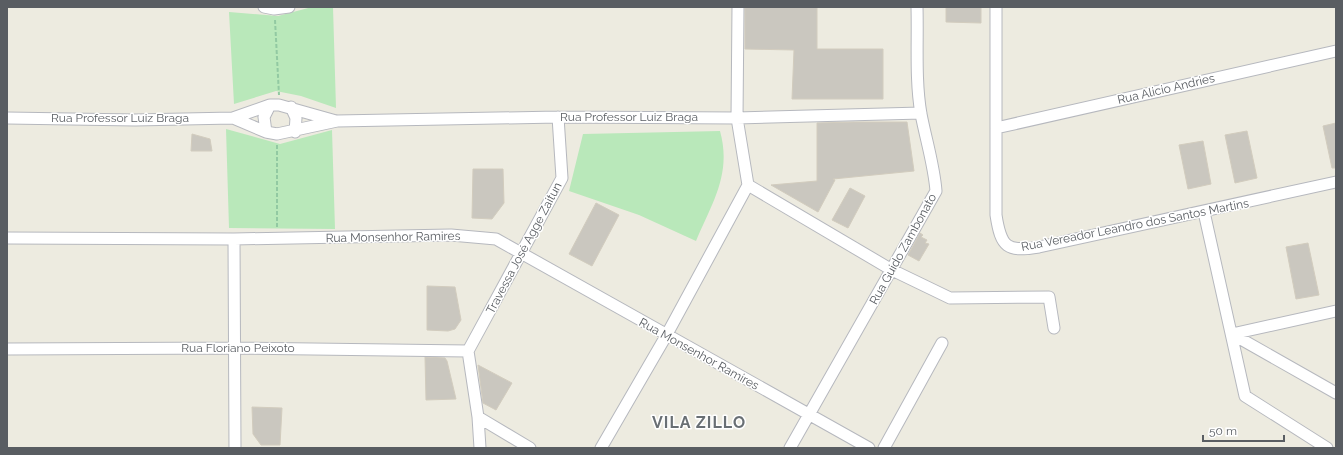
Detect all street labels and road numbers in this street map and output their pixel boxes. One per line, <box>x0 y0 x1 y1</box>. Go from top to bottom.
street label: Rua Alicio Andries <box>1116 71 1216 107</box>
street label: Rua Professor Luiz Braga <box>560 110 698 124</box>
street label: Rua Professor Luiz Braga <box>51 111 189 125</box>
street label: Travessa José Agge Zaitun <box>483 180 565 316</box>
street label: Rua Guido Zambonato <box>867 191 939 307</box>
street label: Rua Vereador Leandro dos Santos Martins <box>1020 196 1250 254</box>
street label: Rua Monsenhor Ramires <box>325 229 461 245</box>
street label: Rua Monsenhor Ramires <box>637 315 762 393</box>
street label: Rua Floriano Peixoto <box>181 341 295 355</box>

